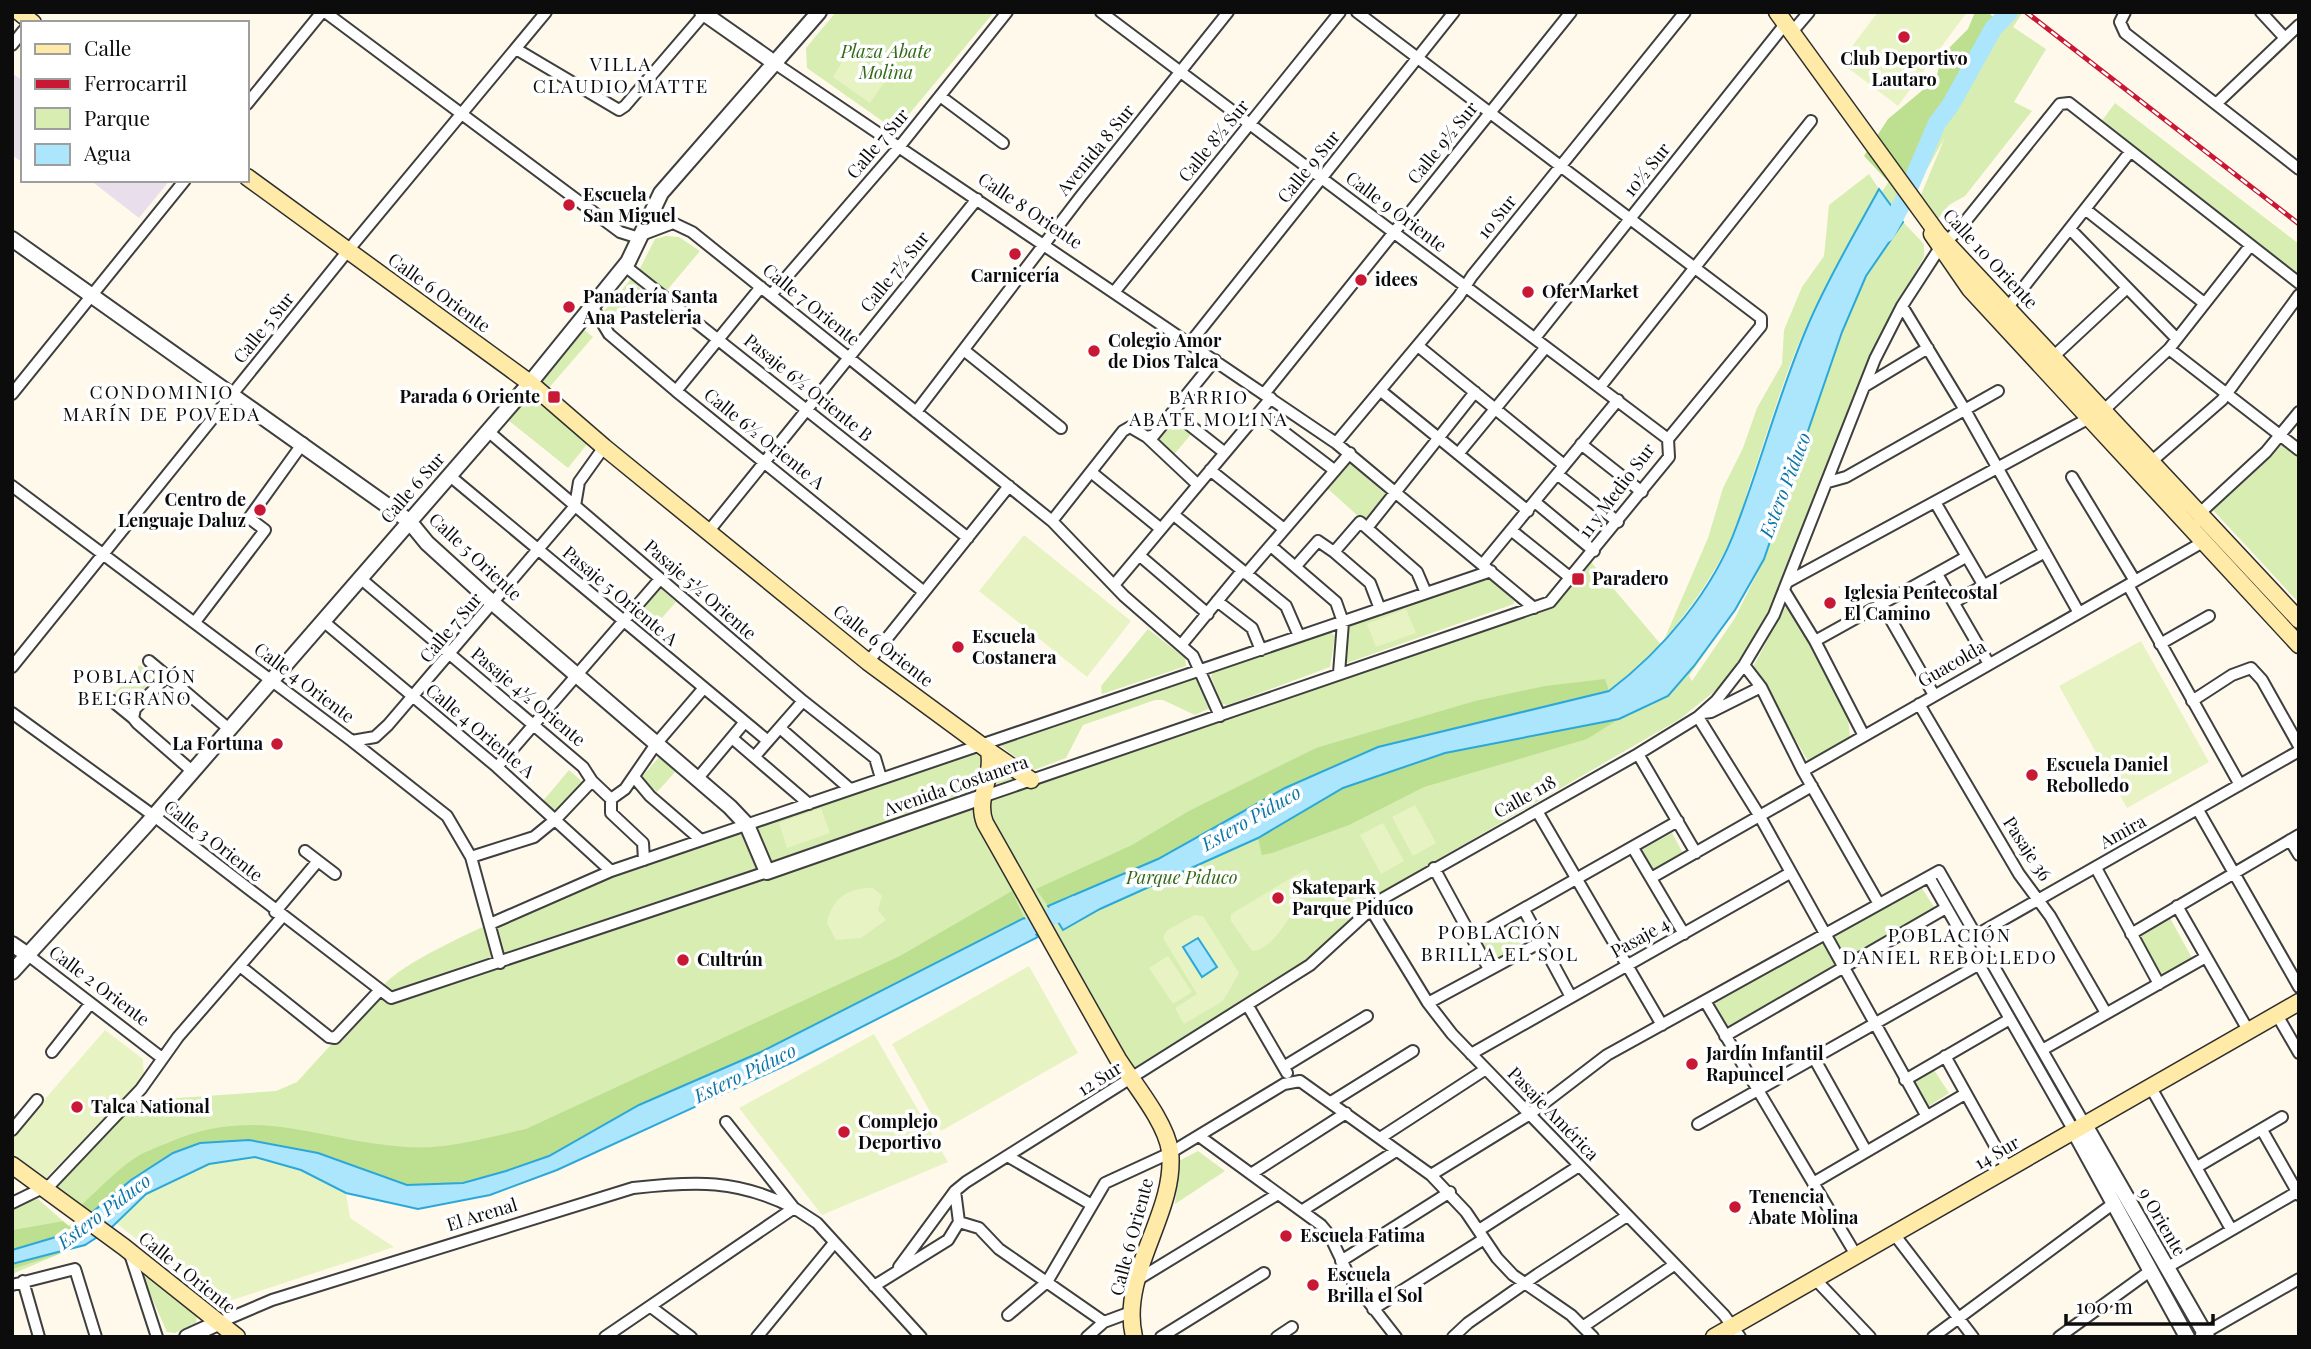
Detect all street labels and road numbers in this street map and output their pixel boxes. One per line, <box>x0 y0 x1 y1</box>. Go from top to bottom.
street label: Calle 8½ Sur <box>1173 94 1254 187</box>
street label: Calle 9½ Sur <box>1402 96 1483 189</box>
street label: Avenida 8 Sur <box>1050 99 1139 201</box>
street label: Calle 7 Sur <box>841 103 914 184</box>
street label: Calle 9 Sur <box>1272 125 1345 208</box>
street label: 10½ Sur <box>1617 137 1675 201</box>
street label: Calle 9 Oriente <box>1341 165 1452 257</box>
street label: Calle 8 Oriente <box>974 166 1087 254</box>
street label: 10 Sur <box>1471 189 1521 243</box>
street label: Calle 10 Oriente <box>1938 203 2043 314</box>
street label: Calle 7½ Sur <box>854 226 934 317</box>
street label: Calle 6 Oriente <box>384 247 496 337</box>
street label: Calle 7 Oriente <box>758 258 865 351</box>
street label: Calle 5 Sur <box>227 287 299 368</box>
street label: Pasaje 6½ Oriente B <box>739 328 878 447</box>
street label: Calle 6½ Oriente A <box>699 382 830 495</box>
street label: 11 y Medio Sur <box>1573 438 1660 543</box>
street label: Calle 6 Sur <box>375 447 450 528</box>
street label: Calle 5 Oriente <box>424 507 527 606</box>
street label: Pasaje 5½ Oriente <box>639 534 762 645</box>
street label: Pasaje 5 Oriente A <box>558 540 684 651</box>
street label: Calle 7 Sur <box>414 587 487 668</box>
street label: Calle 6 Oriente <box>829 599 939 692</box>
street label: Guacolda <box>1913 634 1990 692</box>
street label: Calle 4 Oriente <box>249 637 360 728</box>
street label: Pasaje 4½ Oriente <box>466 641 591 751</box>
street label: Calle 4 Oriente A <box>421 678 541 783</box>
street label: Avenida Costanera <box>879 749 1031 821</box>
street label: Calle 118 <box>1489 769 1560 823</box>
street label: Calle 3 Oriente <box>159 794 268 886</box>
street label: Amira <box>2094 809 2150 854</box>
street label: Pasaje 36 <box>1998 812 2058 885</box>
street label: Pasaje 4 <box>1606 911 1673 963</box>
street label: Calle 2 Oriente <box>44 939 155 1031</box>
street label: 12 Sur <box>1073 1055 1126 1101</box>
street label: Pasaje América <box>1503 1061 1605 1165</box>
street label: 14 Sur <box>1970 1130 2023 1175</box>
street label: Calle 6 Oriente <box>1104 1175 1158 1298</box>
street label: 9 Oriente <box>2134 1183 2192 1260</box>
street label: El Arenal <box>443 1192 520 1236</box>
street label: Calle 1 Oriente <box>134 1226 241 1319</box>

